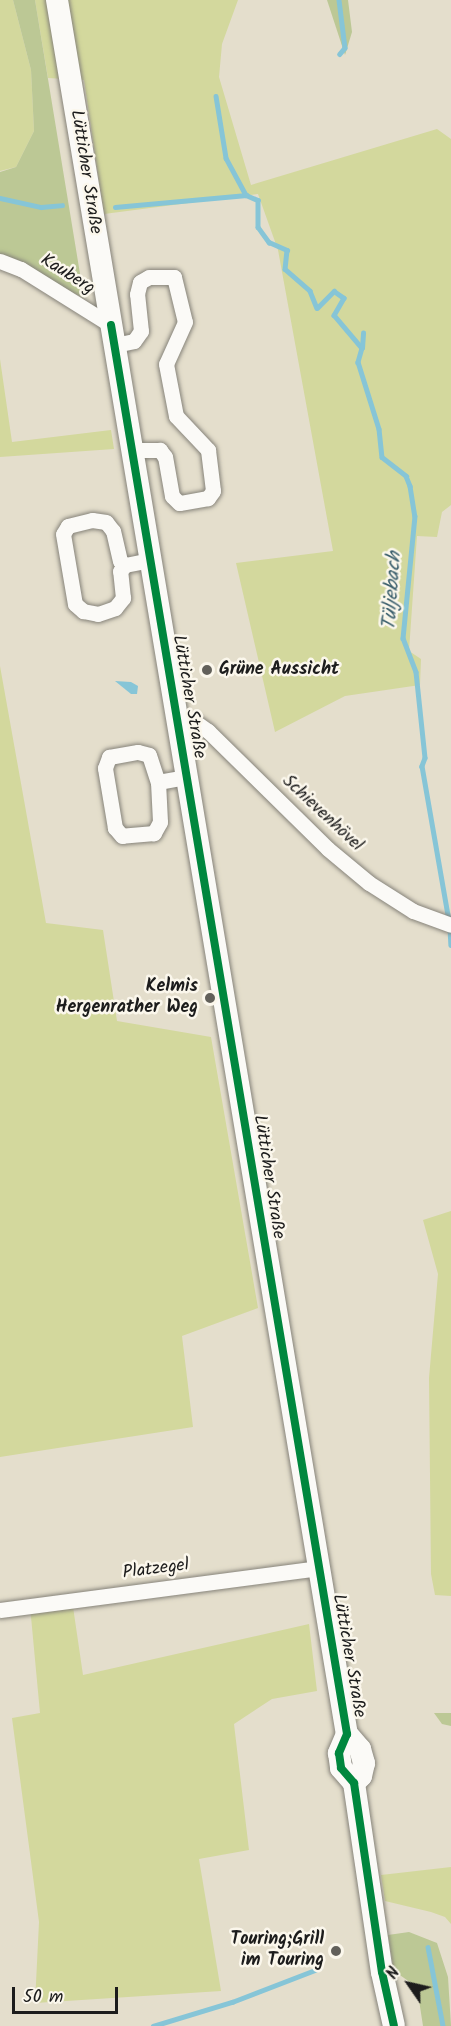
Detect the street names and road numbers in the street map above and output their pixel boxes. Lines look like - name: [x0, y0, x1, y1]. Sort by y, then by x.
- street label: Lütticher Straße: [65, 109, 105, 235]
- street label: Kauberg: [36, 250, 98, 300]
- street label: Lütticher Straße: [166, 633, 210, 761]
- street label: Schievenhövel: [277, 771, 367, 857]
- street label: Lütticher Straße: [248, 1114, 288, 1240]
- street label: Platzegel: [122, 1555, 190, 1585]
- street label: Lütticher Straße: [326, 1592, 370, 1720]

